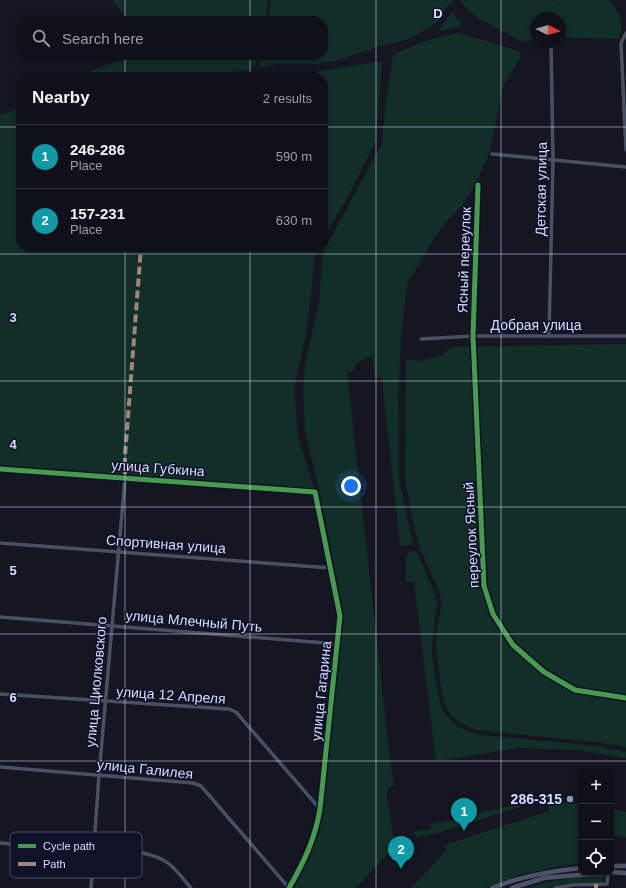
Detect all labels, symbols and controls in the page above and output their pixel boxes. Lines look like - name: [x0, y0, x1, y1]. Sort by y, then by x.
- text: D: [433, 6, 443, 21]
- north arrow: [530, 12, 566, 48]
- search box: [16, 16, 328, 60]
- icon: search: [30, 27, 52, 49]
- text: Search here: [62, 30, 144, 47]
- text: Nearby: [32, 88, 90, 107]
- text: 2 results: [263, 91, 312, 106]
- text: 246-286: [70, 141, 125, 158]
- street label: Детская улица: [532, 142, 550, 236]
- text: 1: [41, 149, 49, 164]
- text: 590 m: [276, 149, 312, 164]
- text: Place: [70, 158, 103, 173]
- text: 157-231: [70, 205, 125, 222]
- street label: Ясный переулок: [454, 206, 474, 313]
- text: 2: [41, 213, 49, 228]
- text: 630 m: [276, 213, 312, 228]
- text: Place: [70, 222, 103, 237]
- text: 3: [9, 310, 17, 325]
- street label: Добрая улица: [491, 317, 582, 333]
- text: 4: [9, 437, 17, 452]
- street label: улица Губкина: [111, 457, 205, 479]
- your location: [341, 476, 361, 496]
- street label: переулок Ясный: [460, 481, 482, 589]
- street label: Спортивная улица: [106, 532, 227, 556]
- text: 5: [9, 563, 17, 578]
- street label: улица Млечный Путь: [125, 607, 263, 635]
- street label: улица Циолковского: [82, 616, 110, 748]
- street label: улица Гагарина: [308, 640, 334, 742]
- street label: улица 12 Апреля: [116, 683, 226, 707]
- text: 6: [9, 690, 17, 705]
- street label: улица Галилея: [96, 756, 194, 782]
- map controls: [578, 768, 614, 876]
- button: +: [578, 768, 614, 804]
- place label: 286-315: [511, 791, 562, 807]
- marker: 286-315: [565, 794, 575, 804]
- pin: 1: [451, 798, 477, 831]
- button: −: [578, 804, 614, 840]
- legend: [10, 832, 142, 878]
- pin: 2: [388, 836, 414, 869]
- text: Cycle path: [43, 840, 95, 852]
- button: locate: [578, 840, 614, 876]
- text: Path: [43, 858, 66, 870]

